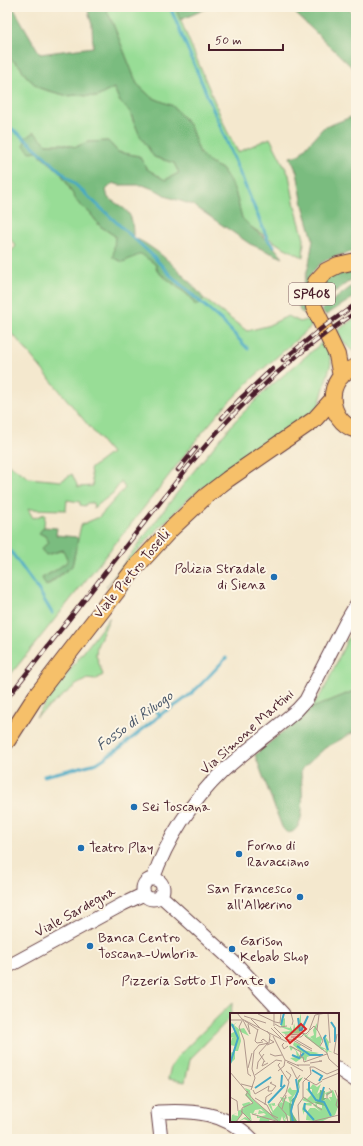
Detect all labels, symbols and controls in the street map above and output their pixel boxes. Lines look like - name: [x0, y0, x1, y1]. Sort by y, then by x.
- scale bar: [209, 26, 283, 52]
- text: 50 m: [215, 33, 242, 49]
- road number: SP408: [289, 283, 335, 305]
- street label: Viale Pietro Toselli: [89, 526, 175, 622]
- place label: Polizia Stradale di Siena: [174, 560, 266, 594]
- marker: Polizia Stradale di Siena: [269, 572, 279, 582]
- street label: Via Simone Martini: [196, 685, 298, 779]
- water label: Fosso di Riluogo: [93, 686, 178, 756]
- place label: Sei Toscana: [142, 798, 210, 816]
- marker: Sei Toscana: [129, 802, 139, 812]
- place label: Forno di Ravacciano: [247, 837, 309, 871]
- place label: Teatro Play: [89, 839, 153, 857]
- marker: Teatro Play: [76, 843, 86, 853]
- marker: Forno di Ravacciano: [234, 849, 244, 859]
- place label: San Francesco all'Alberino: [207, 880, 292, 914]
- street label: Viale Sardegna: [31, 882, 120, 942]
- marker: San Francesco all'Alberino: [295, 892, 305, 902]
- place label: Banca Centro Toscana-Umbria: [98, 929, 198, 963]
- place label: Garison Kebab Shop: [240, 932, 309, 966]
- marker: Banca Centro Toscana-Umbria: [85, 941, 95, 951]
- marker: Garison Kebab Shop: [227, 944, 237, 954]
- place label: Pizzeria Sotto Il Ponte: [122, 972, 264, 990]
- marker: Pizzeria Sotto Il Ponte: [267, 976, 277, 986]
- inset map: [230, 1013, 339, 1122]

